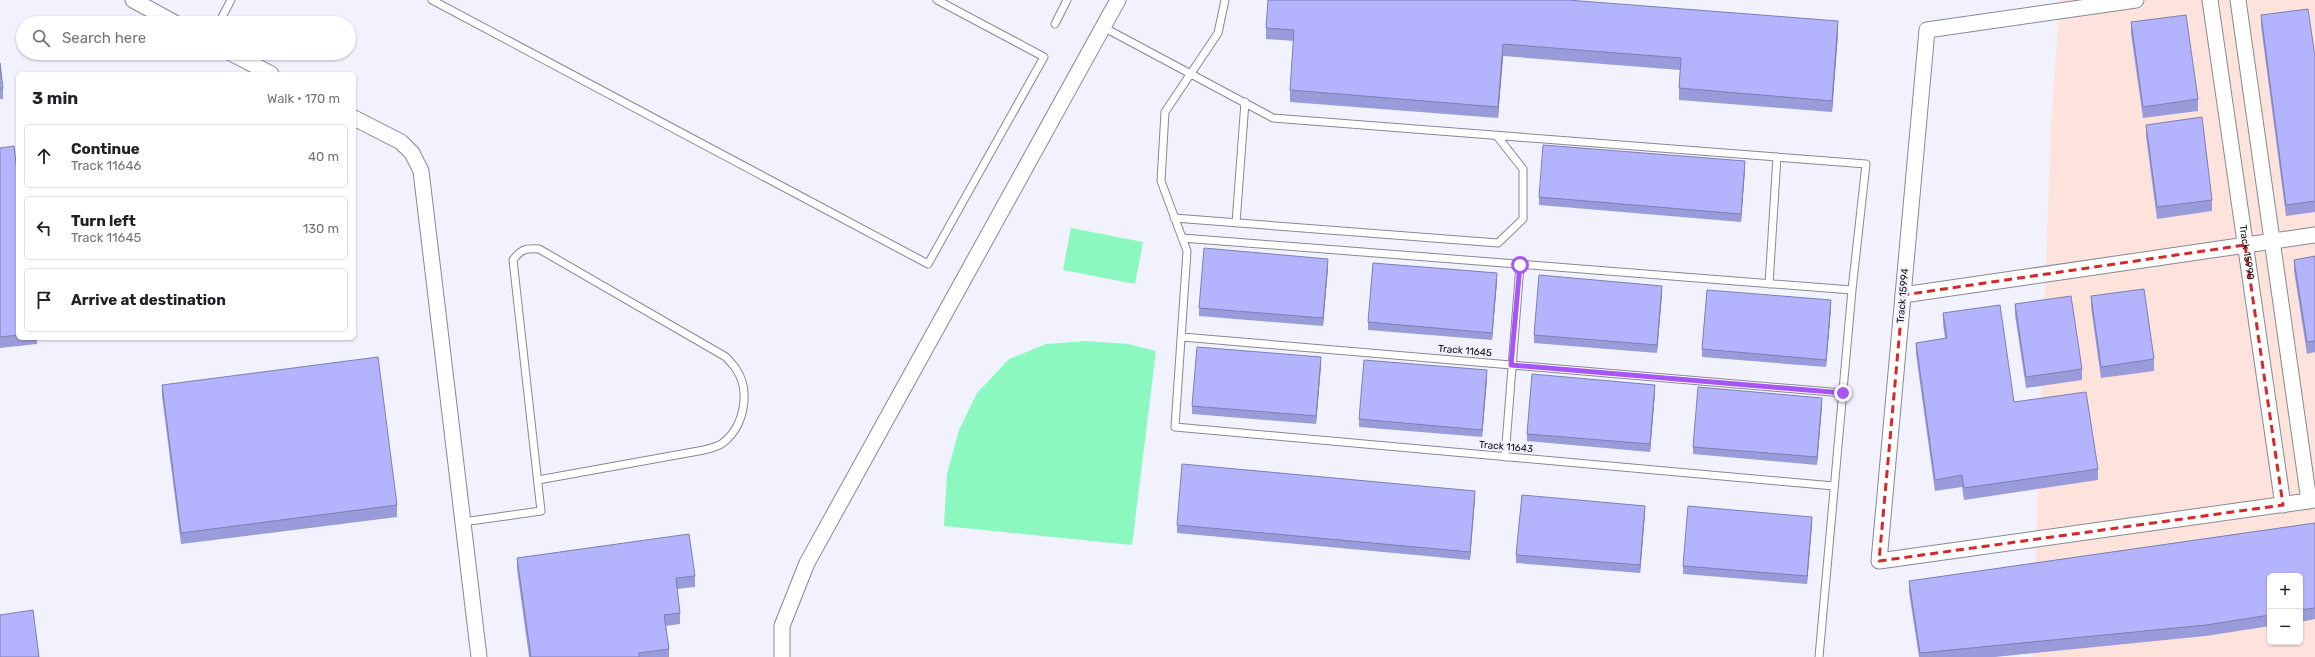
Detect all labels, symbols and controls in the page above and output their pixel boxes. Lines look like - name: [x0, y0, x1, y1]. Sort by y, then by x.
- search box: [16, 16, 356, 60]
- icon: search: [30, 27, 52, 49]
- text: Search here: [62, 29, 146, 47]
- text: 3 min: [32, 88, 78, 108]
- text: Walk · 170 m: [267, 91, 340, 106]
- text: Continue: [71, 140, 140, 158]
- icon: ahead: [33, 145, 55, 167]
- text: 40 m: [308, 149, 339, 164]
- text: Track 11646: [71, 158, 141, 173]
- text: Turn left: [71, 212, 136, 230]
- icon: left: [33, 217, 55, 239]
- text: 130 m: [303, 221, 339, 236]
- street label: Track 15990: [2237, 224, 2256, 281]
- text: Track 11645: [71, 230, 141, 245]
- route start: [1511, 256, 1529, 274]
- street label: Track 15994: [1895, 268, 1911, 324]
- icon: arrive: [33, 289, 55, 311]
- text: Arrive at destination: [71, 291, 226, 309]
- street label: Track 11645: [1438, 343, 1492, 359]
- route end: [1834, 384, 1852, 402]
- street label: Track 11643: [1479, 439, 1533, 455]
- map controls: [2267, 573, 2303, 645]
- button: +: [2267, 573, 2303, 609]
- button: −: [2267, 609, 2303, 645]

